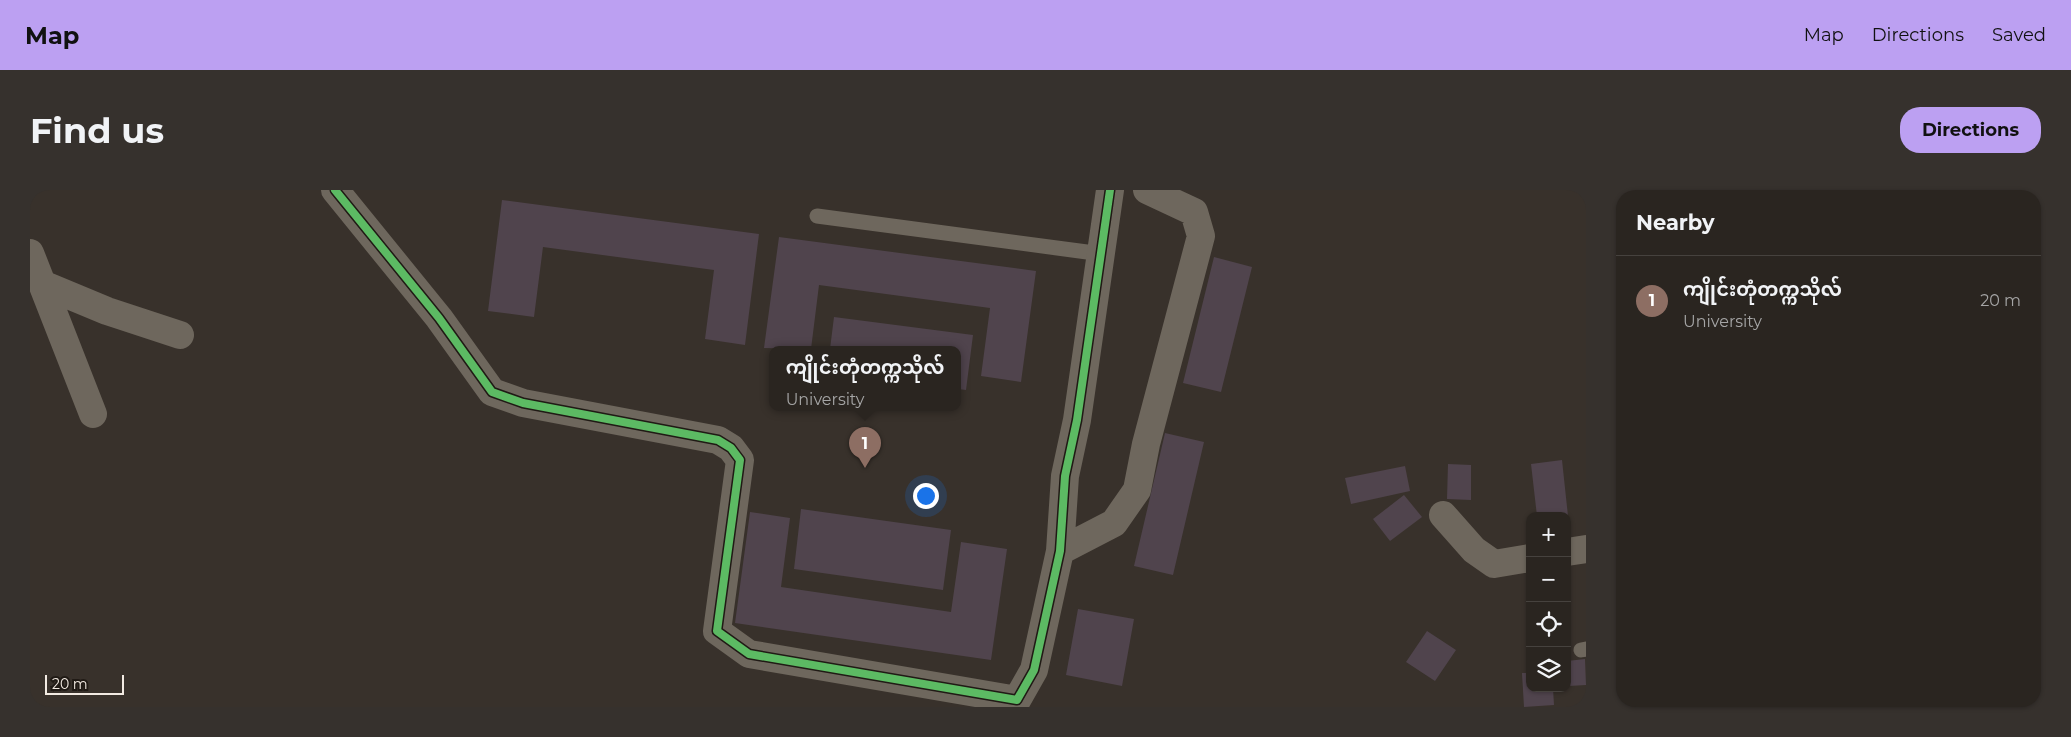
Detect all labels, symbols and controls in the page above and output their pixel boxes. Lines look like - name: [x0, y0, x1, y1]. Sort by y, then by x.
- text: Map: [25, 21, 79, 50]
- text: Map: [1804, 24, 1844, 46]
- text: Directions: [1872, 24, 1964, 46]
- text: Saved: [1992, 24, 2046, 46]
- button: Directions: [1900, 107, 2041, 153]
- text: Find us: [30, 109, 164, 152]
- text: Nearby: [1636, 210, 1715, 235]
- text: ကျိုင်းတုံတက္ကသိုလ်: [1683, 278, 1842, 301]
- text: 1: [1649, 291, 1655, 310]
- text: 20 m: [1980, 291, 2021, 310]
- text: University: [1683, 312, 1762, 331]
- popup: [769, 346, 961, 411]
- text: ကျိုင်းတုံတက္ကသိုလ်: [786, 356, 944, 379]
- text: University: [786, 390, 864, 409]
- pin: 1: [849, 427, 881, 468]
- your location: [913, 483, 939, 509]
- map controls: [1526, 512, 1571, 692]
- button: +: [1526, 512, 1571, 557]
- button: −: [1526, 557, 1571, 602]
- button: locate: [1526, 602, 1571, 647]
- button: layers: [1526, 647, 1571, 692]
- scale bar: [45, 672, 124, 695]
- text: 20 m: [52, 675, 88, 693]

